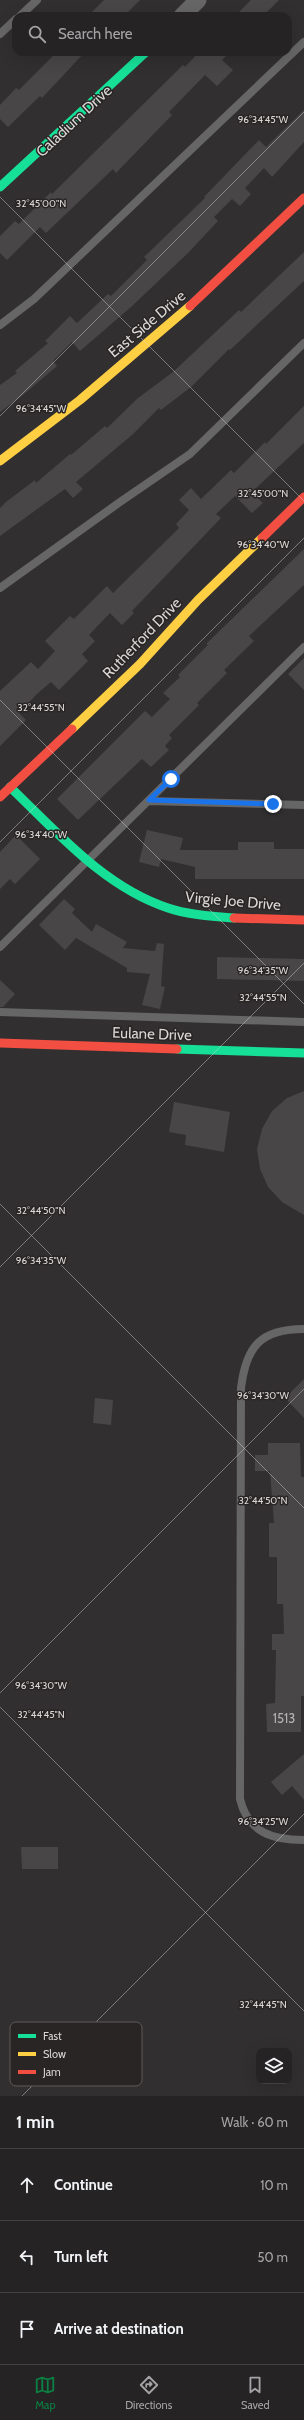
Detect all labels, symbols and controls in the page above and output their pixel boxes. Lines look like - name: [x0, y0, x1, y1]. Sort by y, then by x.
- search box: [12, 12, 292, 56]
- icon: search: [26, 23, 48, 45]
- text: Search here: [58, 25, 133, 43]
- street label: Caladium Drive: [32, 81, 116, 161]
- text: 96°34'45"W: [238, 113, 289, 126]
- text: 32°45'00"N: [16, 197, 66, 210]
- street label: East Side Drive: [105, 286, 189, 361]
- text: 96°34'45"W: [16, 402, 67, 415]
- text: 32°45'00"N: [238, 487, 288, 500]
- text: 96°34'40"W: [237, 538, 290, 551]
- street label: Rutherford Drive: [99, 594, 185, 682]
- text: 32°44'55"N: [17, 701, 65, 714]
- route start: [162, 770, 180, 788]
- route end: [264, 795, 282, 813]
- text: 96°34'40"W: [15, 828, 68, 841]
- street label: Virgie Joe Drive: [184, 888, 282, 914]
- text: 96°34'35"W: [238, 964, 289, 977]
- text: 32°44'55"N: [239, 991, 287, 1004]
- street label: Eulane Drive: [112, 1024, 192, 1044]
- text: 32°44'50"N: [16, 1204, 66, 1217]
- text: 96°34'35"W: [16, 1254, 67, 1267]
- text: 96°34'30"W: [237, 1389, 290, 1402]
- text: 32°44'50"N: [238, 1494, 288, 1507]
- text: 96°34'30"W: [15, 1679, 68, 1692]
- text: 32°44'45"N: [17, 1708, 65, 1721]
- house number: 1513: [273, 1710, 295, 1726]
- text: 96°34'25"W: [238, 1815, 289, 1828]
- text: 32°44'45"N: [239, 1998, 287, 2011]
- legend: [10, 2022, 142, 2086]
- text: Fast: [43, 2029, 62, 2043]
- text: Slow: [43, 2047, 66, 2061]
- map controls: [256, 2048, 292, 2084]
- button: layers: [256, 2048, 292, 2084]
- text: Jam: [42, 2065, 61, 2079]
- text: 1 min: [16, 2112, 54, 2132]
- text: Walk · 60 m: [221, 2114, 288, 2130]
- icon: ahead: [16, 2174, 38, 2196]
- text: Continue: [54, 2176, 113, 2194]
- text: 10 m: [260, 2177, 288, 2193]
- icon: left: [16, 2246, 38, 2268]
- text: Turn left: [54, 2248, 108, 2266]
- text: 50 m: [258, 2249, 288, 2265]
- icon: arrive: [16, 2318, 38, 2340]
- text: Arrive at destination: [54, 2320, 184, 2338]
- tab: Map: [34, 2374, 56, 2412]
- tab: Directions: [125, 2374, 172, 2412]
- tab: Saved: [241, 2374, 270, 2412]

